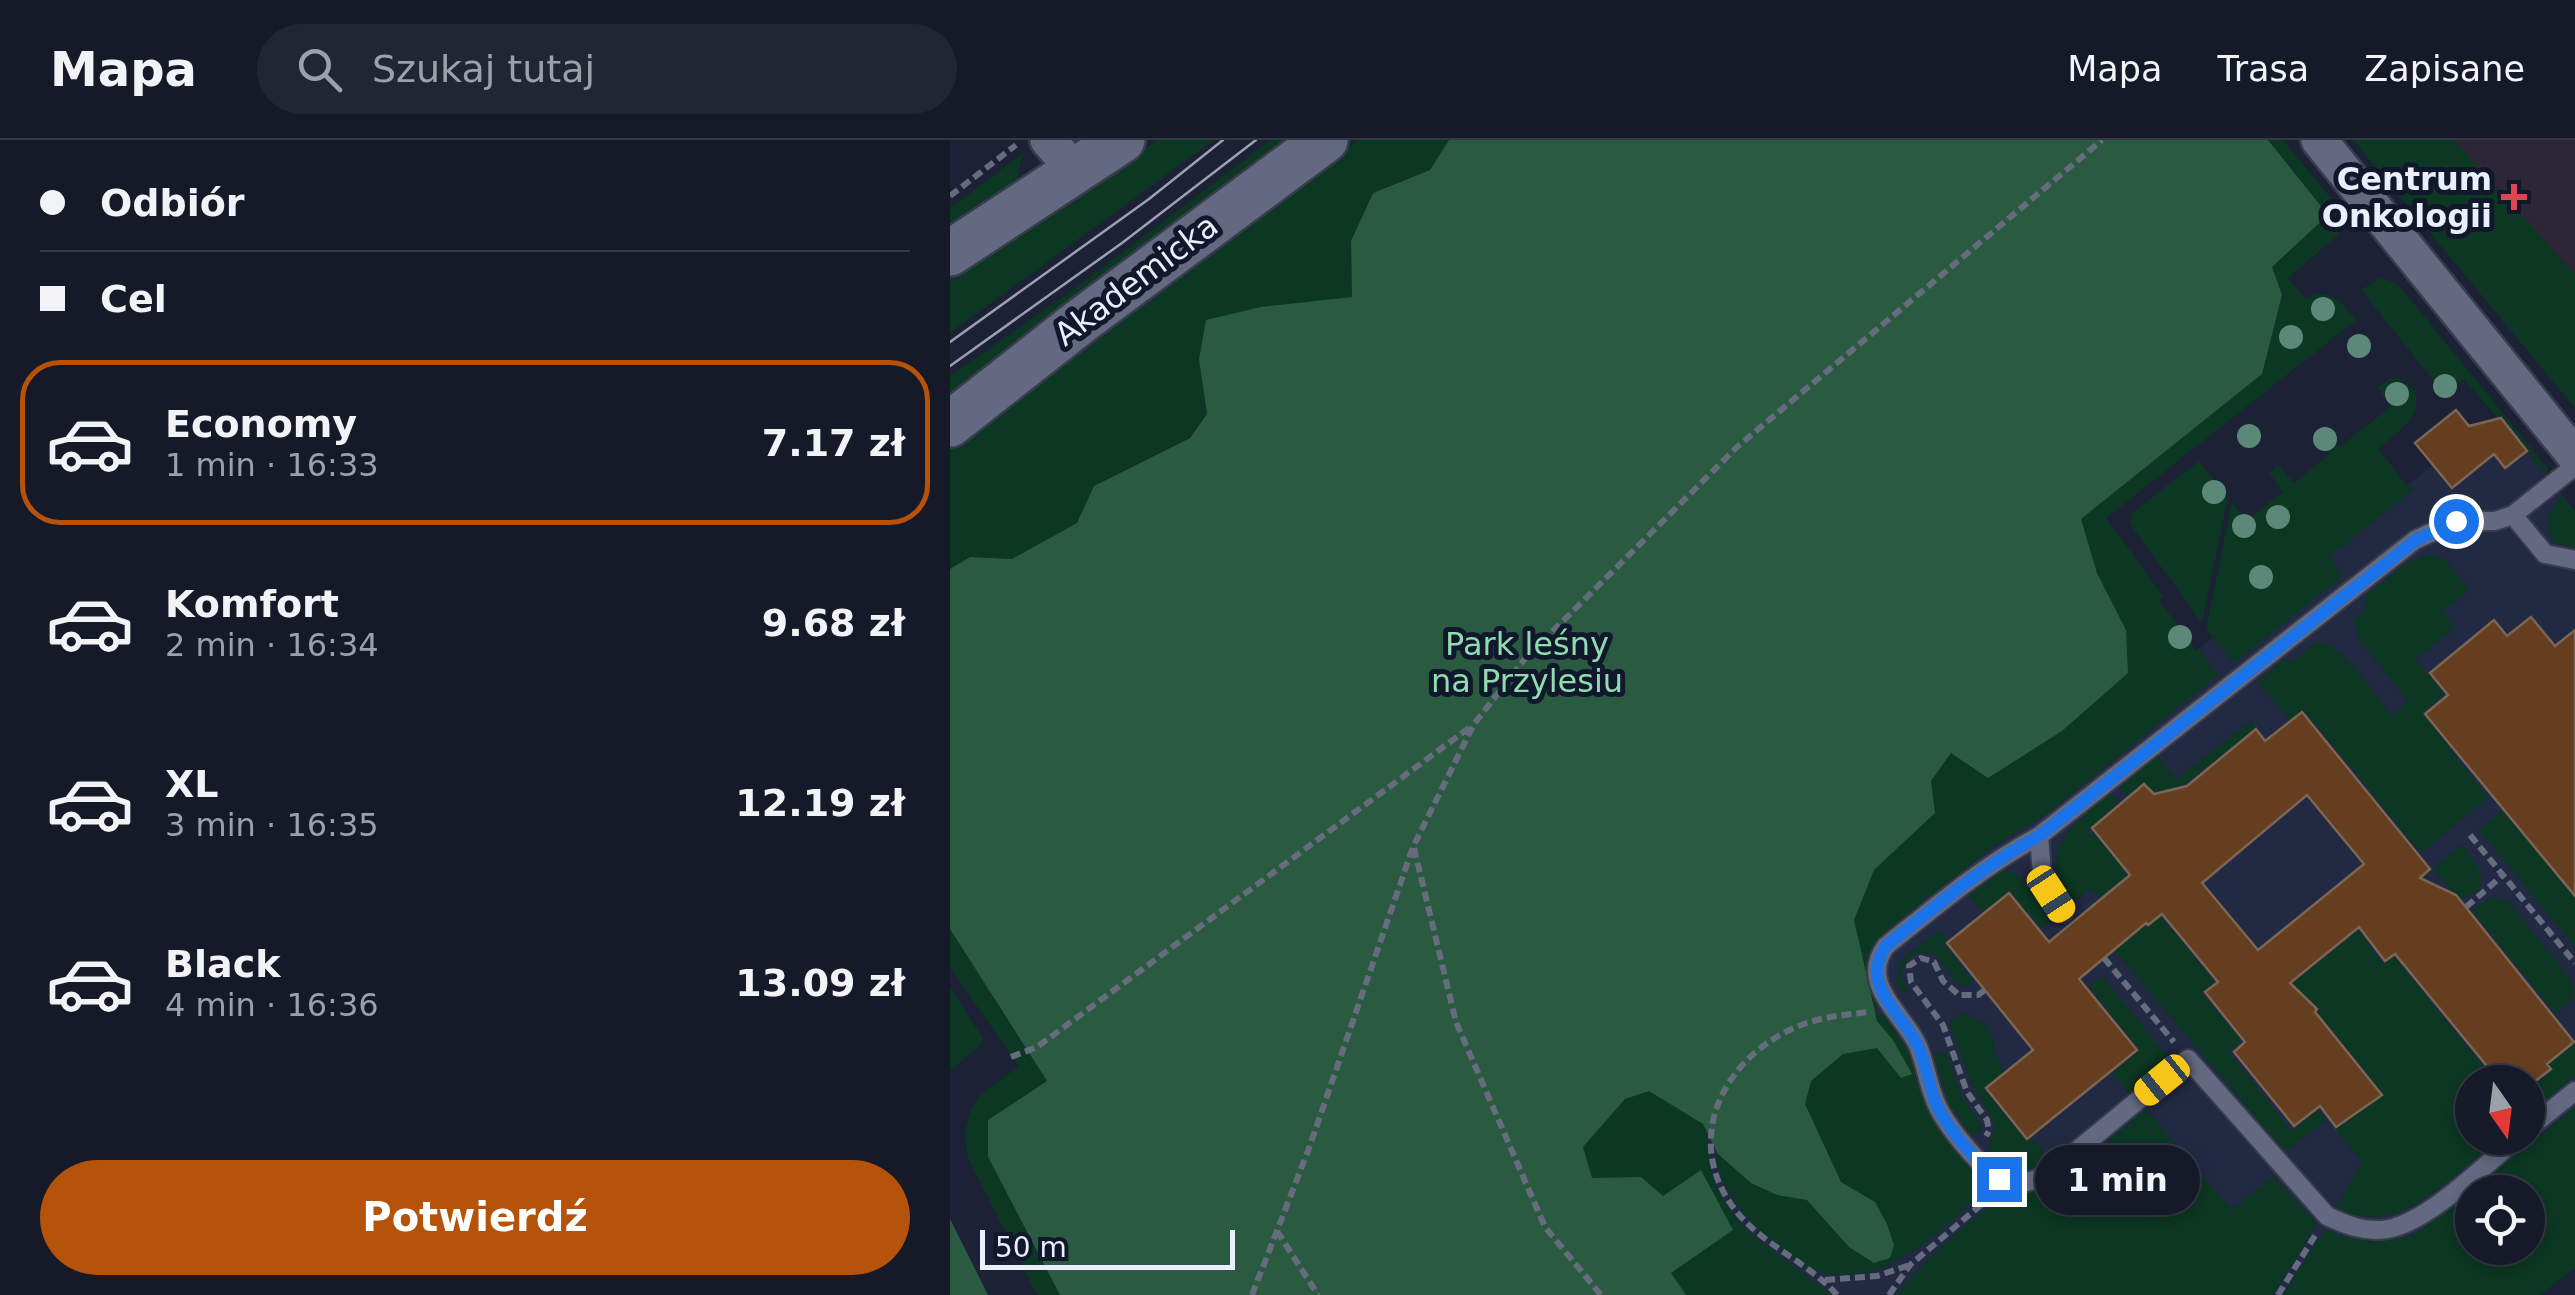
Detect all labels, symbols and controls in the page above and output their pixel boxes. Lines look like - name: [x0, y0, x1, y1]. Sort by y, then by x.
- search box: [257, 24, 957, 114]
- text: Mapa: [50, 41, 197, 97]
- icon: search: [292, 42, 347, 97]
- text: Szukaj tutaj: [372, 47, 595, 91]
- text: Mapa: [2067, 49, 2162, 89]
- text: Trasa: [2217, 49, 2309, 89]
- text: Zapisane: [2364, 49, 2525, 89]
- place label: Centrum Onkologii: [2322, 160, 2492, 235]
- text: Odbiór: [100, 181, 245, 225]
- marker: Centrum Onkologii: [2501, 184, 2527, 210]
- street label: Akademicka: [1047, 206, 1225, 354]
- text: Cel: [100, 277, 167, 321]
- icon: car: [45, 398, 135, 488]
- text: Economy: [165, 402, 357, 446]
- text: 7.17 zł: [762, 421, 905, 465]
- text: 1 min · 16:33: [165, 446, 379, 484]
- route start: [2434, 499, 2479, 544]
- icon: car: [45, 578, 135, 668]
- text: Komfort: [165, 582, 339, 626]
- text: 9.68 zł: [762, 601, 905, 645]
- park label: Park leśny na Przylesiu: [1431, 625, 1623, 700]
- text: 2 min · 16:34: [165, 626, 379, 664]
- icon: car: [45, 758, 135, 848]
- text: XL: [165, 762, 219, 806]
- text: 12.19 zł: [735, 781, 905, 825]
- text: 3 min · 16:35: [165, 806, 379, 844]
- car: [2022, 861, 2080, 927]
- icon: car: [45, 938, 135, 1028]
- text: Black: [165, 942, 280, 986]
- text: 13.09 zł: [735, 961, 905, 1005]
- text: 4 min · 16:36: [165, 986, 379, 1024]
- car: [2129, 1049, 2195, 1111]
- north arrow: [2455, 1065, 2545, 1155]
- map controls: [2455, 1065, 2545, 1265]
- callout: 1 min: [2034, 1144, 2199, 1214]
- route end: [1977, 1157, 2022, 1202]
- button: Potwierdź: [40, 1160, 910, 1275]
- text: 1 min: [2067, 1161, 2168, 1199]
- button: locate: [2455, 1175, 2545, 1265]
- scale bar: [980, 1225, 1235, 1270]
- text: 50 m: [995, 1231, 1067, 1264]

